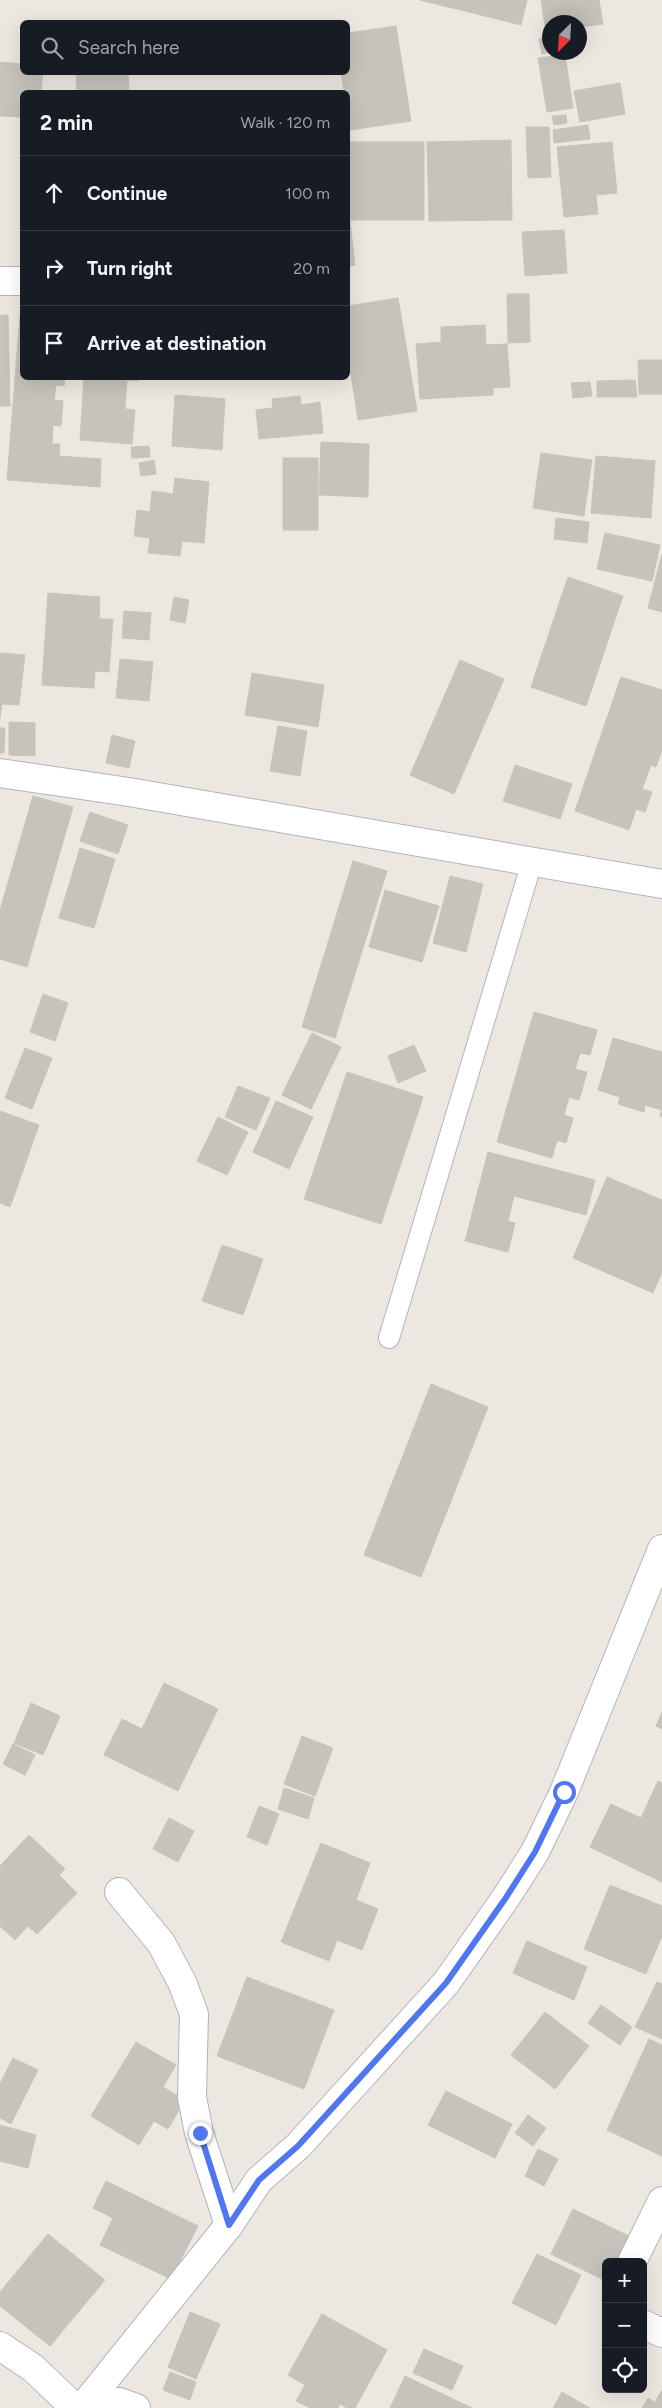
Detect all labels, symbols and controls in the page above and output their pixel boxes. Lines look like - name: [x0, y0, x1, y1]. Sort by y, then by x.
- north arrow: [542, 15, 587, 60]
- search box: [20, 20, 350, 75]
- icon: search: [38, 34, 66, 62]
- text: Search here: [78, 36, 180, 59]
- text: 2 min: [40, 110, 93, 135]
- text: Walk · 120 m: [241, 113, 330, 132]
- icon: ahead: [40, 179, 68, 207]
- text: Continue: [87, 182, 167, 205]
- text: 100 m: [285, 184, 330, 203]
- icon: right: [40, 254, 68, 282]
- text: Turn right: [87, 257, 173, 280]
- text: 20 m: [293, 259, 330, 278]
- icon: arrive: [40, 329, 68, 357]
- text: Arrive at destination: [87, 332, 266, 355]
- route start: [553, 1781, 576, 1804]
- route end: [189, 2122, 212, 2145]
- map controls: [602, 2258, 647, 2393]
- button: +: [602, 2258, 647, 2303]
- button: −: [602, 2303, 647, 2348]
- button: locate: [602, 2348, 647, 2393]

